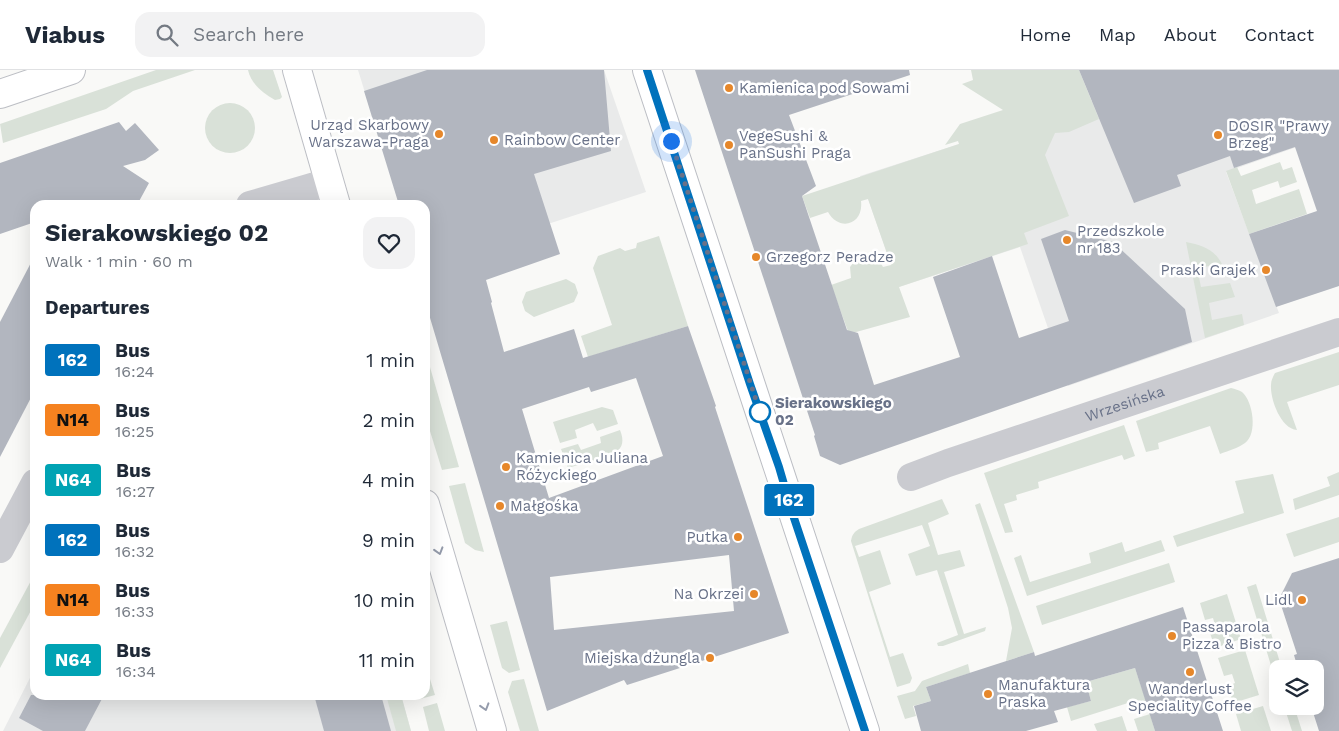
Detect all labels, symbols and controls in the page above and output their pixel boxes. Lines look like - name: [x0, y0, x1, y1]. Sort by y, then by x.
- search box: [135, 12, 485, 57]
- text: Viabus: [25, 21, 105, 49]
- icon: search: [153, 21, 181, 49]
- text: Search here: [193, 23, 304, 46]
- text: Home: [1020, 24, 1071, 45]
- text: Map: [1099, 24, 1136, 45]
- text: About: [1164, 24, 1216, 45]
- text: Contact: [1244, 24, 1314, 45]
- place label: Kamienica pod Sowami: [739, 79, 909, 97]
- marker: Kamienica pod Sowami: [723, 82, 735, 94]
- place label: Urząd Skarbowy Warszawa-Praga: [308, 116, 430, 151]
- place label: DOSIR "Prawy Brzeg": [1228, 117, 1329, 152]
- place label: VegeSushi & PanSushi Praga: [739, 127, 852, 162]
- marker: Urząd Skarbowy Warszawa-Praga: [433, 128, 445, 140]
- your location: [659, 129, 684, 154]
- marker: DOSIR "Prawy Brzeg": [1212, 129, 1224, 141]
- place label: Rainbow Center: [504, 131, 620, 149]
- marker: Rainbow Center: [488, 134, 500, 146]
- marker: VegeSushi & PanSushi Praga: [723, 139, 735, 151]
- button: heart: [363, 217, 415, 269]
- text: Sierakowskiego 02: [45, 219, 268, 247]
- place label: Przedszkole nr 183: [1077, 222, 1165, 257]
- marker: Przedszkole nr 183: [1061, 234, 1073, 246]
- place label: Grzegorz Peradze: [766, 248, 894, 266]
- marker: Grzegorz Peradze: [750, 251, 762, 263]
- text: Walk · 1 min · 60 m: [45, 252, 193, 271]
- place label: Praski Grajek: [1161, 261, 1256, 279]
- marker: Praski Grajek: [1260, 264, 1272, 276]
- text: Departures: [45, 296, 150, 319]
- text: Bus: [115, 339, 150, 362]
- text: 162: [58, 349, 87, 370]
- text: 1 min: [366, 349, 415, 372]
- text: 16:24: [115, 362, 154, 381]
- street label: Wrzesińska: [1083, 382, 1167, 425]
- place label: Sierakowskiego 02: [775, 394, 892, 429]
- text: Bus: [115, 399, 150, 422]
- marker: Sierakowskiego 02: [749, 401, 771, 423]
- text: N14: [56, 409, 89, 430]
- text: 2 min: [363, 409, 415, 432]
- text: 16:25: [115, 422, 154, 441]
- place label: Kamienica Juliana Różyckiego: [516, 449, 649, 484]
- text: Bus: [116, 459, 151, 482]
- marker: Kamienica Juliana Różyckiego: [500, 461, 512, 473]
- text: N64: [55, 469, 91, 490]
- text: 4 min: [362, 469, 415, 492]
- text: 16:27: [116, 482, 155, 501]
- line badge: 162: [760, 484, 818, 516]
- text: 162: [774, 489, 804, 510]
- place label: Małgośka: [510, 497, 579, 515]
- marker: Małgośka: [494, 500, 506, 512]
- text: Bus: [115, 519, 150, 542]
- place label: Putka: [686, 528, 728, 546]
- text: 162: [58, 529, 87, 550]
- text: 9 min: [362, 529, 415, 552]
- marker: Putka: [732, 531, 744, 543]
- text: 16:32: [115, 542, 154, 561]
- one-way arrow: [433, 546, 443, 555]
- text: Bus: [115, 579, 150, 602]
- place label: Na Okrzei: [674, 585, 744, 603]
- marker: Na Okrzei: [748, 588, 760, 600]
- text: N14: [56, 589, 89, 610]
- text: 10 min: [354, 589, 415, 612]
- place label: Lidl: [1265, 591, 1292, 609]
- marker: Lidl: [1296, 594, 1308, 606]
- text: 16:33: [115, 602, 154, 621]
- place label: Passaparola Pizza & Bistro: [1182, 618, 1282, 653]
- marker: Passaparola Pizza & Bistro: [1166, 630, 1178, 642]
- text: Bus: [116, 639, 151, 662]
- text: N64: [55, 649, 91, 670]
- text: 11 min: [359, 649, 415, 672]
- place label: Miejska dżungla: [584, 649, 701, 667]
- marker: Miejska dżungla: [704, 652, 716, 664]
- map controls: [1269, 660, 1324, 715]
- button: layers: [1269, 660, 1324, 715]
- text: 16:34: [116, 662, 156, 681]
- marker: Wanderlust Speciality Coffee: [1184, 666, 1196, 678]
- place label: Manufaktura Praska: [998, 676, 1091, 711]
- place label: Wanderlust Speciality Coffee: [1128, 680, 1252, 715]
- marker: Manufaktura Praska: [982, 688, 994, 700]
- one-way arrow: [480, 702, 490, 710]

